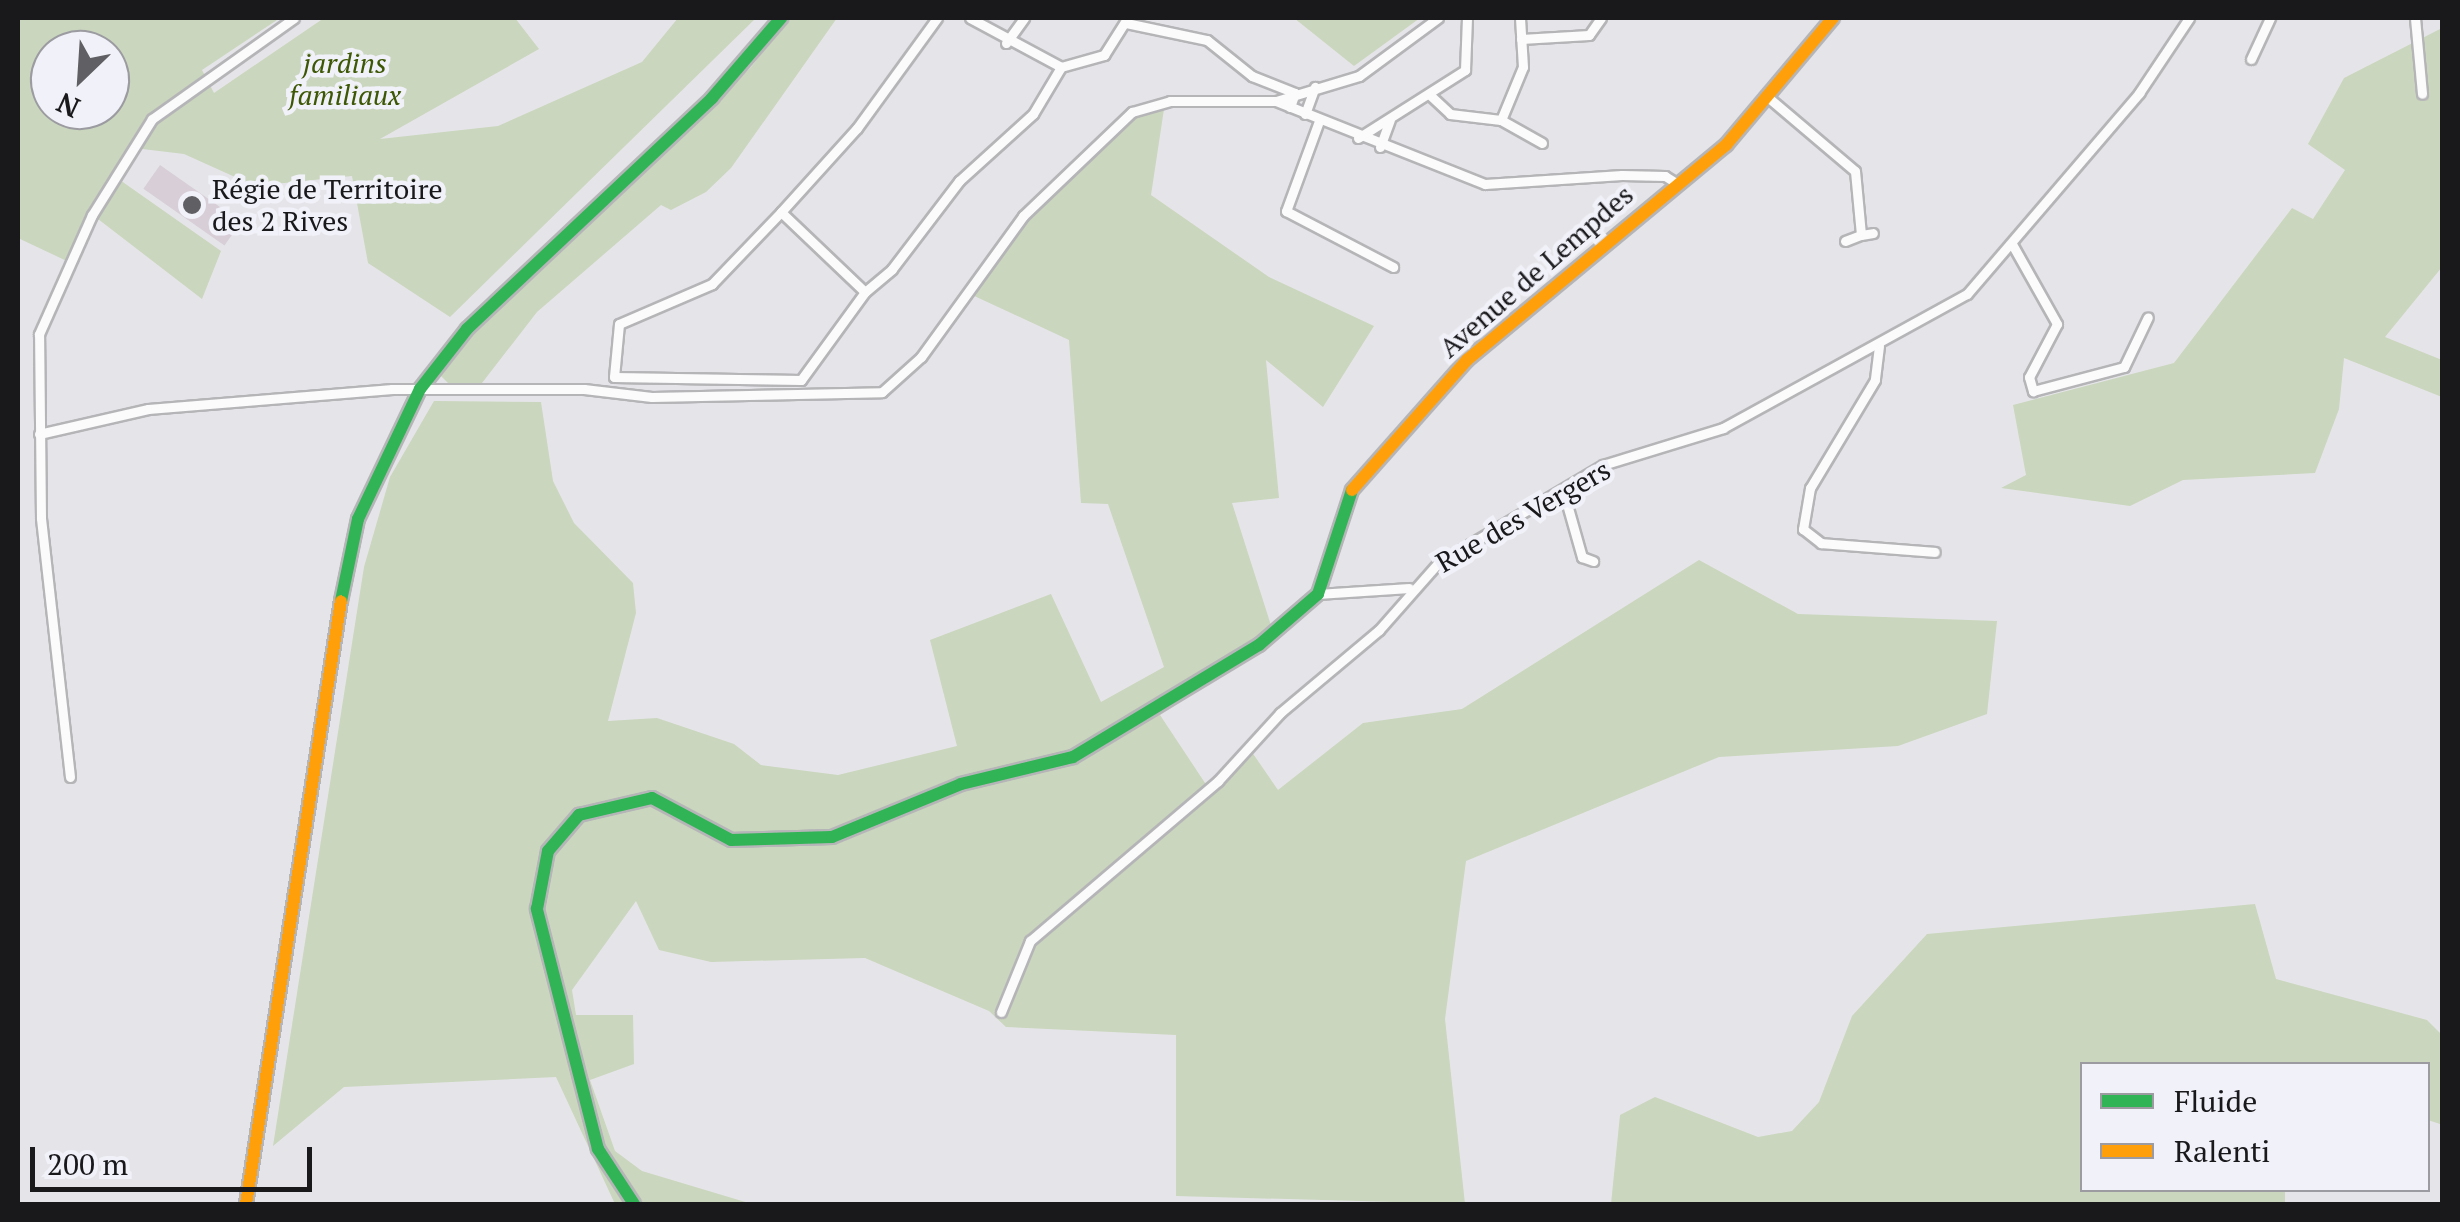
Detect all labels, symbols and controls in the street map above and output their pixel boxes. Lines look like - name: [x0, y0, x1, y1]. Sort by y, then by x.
- north arrow: [30, 30, 130, 130]
- park label: jardins familiaux: [289, 46, 401, 112]
- text: N: [51, 85, 85, 127]
- place label: Régie de Territoire des 2 Rives: [212, 172, 443, 238]
- street label: Avenue de Lempdes: [1432, 178, 1640, 364]
- marker: Régie de Territoire des 2 Rives: [181, 194, 203, 216]
- street label: Rue des Vergers: [1430, 452, 1616, 580]
- legend: [2080, 1062, 2430, 1192]
- text: Fluide: [2174, 1081, 2257, 1121]
- scale bar: [35, 1127, 318, 1189]
- text: Ralenti: [2174, 1131, 2270, 1171]
- text: 200 m: [47, 1144, 128, 1184]

